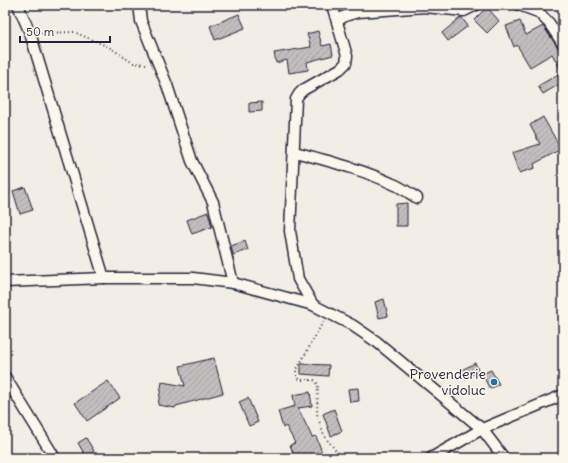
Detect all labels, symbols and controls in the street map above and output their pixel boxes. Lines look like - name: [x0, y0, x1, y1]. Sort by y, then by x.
- scale bar: [20, 18, 110, 44]
- text: 50 m: [26, 24, 55, 39]
- place label: Provenderie vidoluc: [410, 365, 486, 399]
- marker: Provenderie vidoluc: [489, 377, 499, 387]

